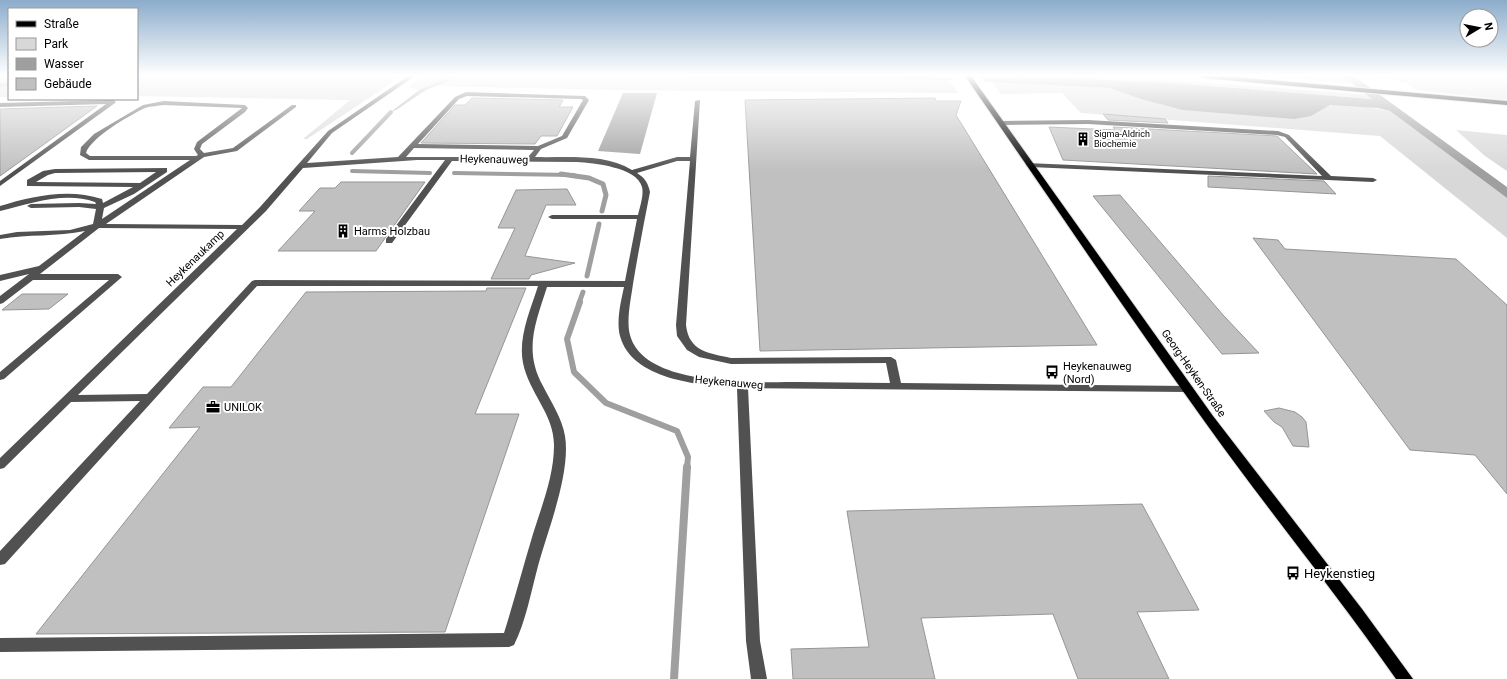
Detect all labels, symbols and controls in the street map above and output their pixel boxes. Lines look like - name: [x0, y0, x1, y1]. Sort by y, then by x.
- legend: [8, 8, 138, 100]
- north arrow: [1459, 8, 1499, 48]
- text: Straße: [44, 17, 79, 31]
- text: N: [1481, 21, 1495, 32]
- text: Park: [44, 37, 69, 51]
- text: Wasser: [44, 57, 84, 71]
- text: Gebäude: [44, 77, 92, 91]
- place label: Sigma-Aldrich Biochemie: [1094, 129, 1150, 149]
- building icon: Sigma-Aldrich Biochemie: [1075, 131, 1091, 147]
- street label: Heykenauweg: [460, 152, 528, 167]
- building icon: Harms Holzbau: [335, 223, 351, 239]
- place label: Harms Holzbau: [354, 225, 430, 238]
- street label: Heykenaukamp: [164, 227, 227, 289]
- street label: Georg-Heyken-Straße: [1159, 327, 1229, 420]
- place label: Heykenauweg (Nord): [1063, 360, 1132, 386]
- bus stop icon: Heykenauweg (Nord): [1044, 364, 1060, 380]
- street label: Heykenauweg: [694, 373, 764, 392]
- office icon: UNILOK: [205, 399, 221, 415]
- place label: UNILOK: [224, 401, 262, 414]
- bus stop icon: Heykenstieg: [1285, 565, 1301, 581]
- place label: Heykenstieg: [1304, 566, 1375, 581]

